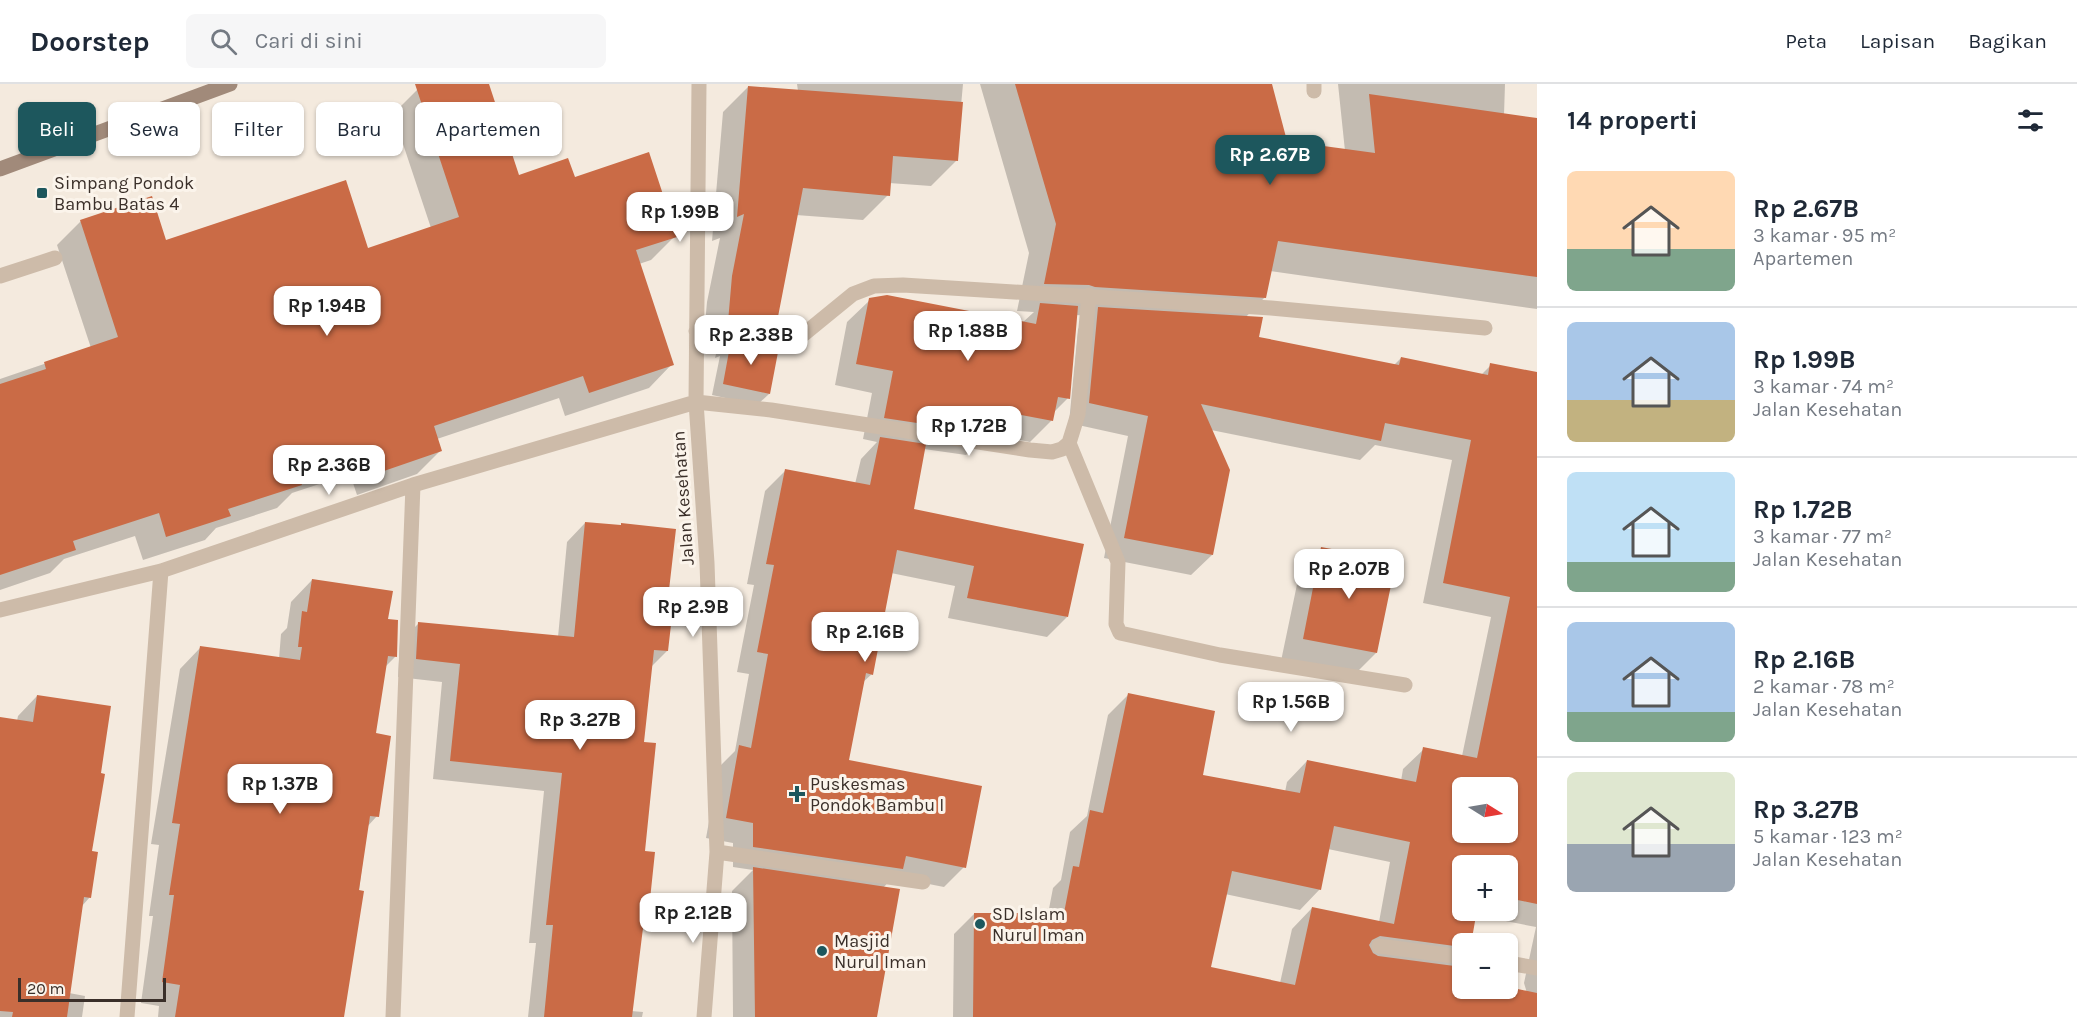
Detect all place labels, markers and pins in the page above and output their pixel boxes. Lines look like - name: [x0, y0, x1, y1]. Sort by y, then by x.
- pin: Rp 2.67B: [1208, 135, 1332, 186]
- place label: Simpang Pondok Bambu Batas 4: [54, 172, 194, 215]
- marker: Simpang Pondok Bambu Batas 4: [35, 186, 49, 200]
- pin: Rp 1.99B: [618, 192, 742, 243]
- pin: Rp 1.94B: [265, 286, 389, 337]
- pin: Rp 1.88B: [906, 311, 1030, 362]
- pin: Rp 2.38B: [689, 315, 813, 366]
- pin: Rp 1.72B: [907, 406, 1031, 457]
- pin: Rp 2.36B: [267, 445, 391, 496]
- pin: Rp 2.07B: [1287, 549, 1411, 600]
- pin: Rp 2.9B: [638, 587, 748, 638]
- pin: Rp 2.16B: [803, 612, 927, 663]
- pin: Rp 1.56B: [1229, 682, 1353, 733]
- pin: Rp 3.27B: [518, 700, 642, 751]
- pin: Rp 1.37B: [218, 764, 342, 815]
- place label: Puskesmas Pondok Bambu I: [810, 773, 944, 816]
- marker: Puskesmas Pondok Bambu I: [788, 785, 806, 803]
- pin: Rp 2.12B: [631, 893, 755, 944]
- place label: SD Islam Nurul Iman: [992, 903, 1085, 946]
- marker: SD Islam Nurul Iman: [973, 917, 987, 931]
- place label: Masjid Nurul Iman: [834, 930, 927, 973]
- marker: Masjid Nurul Iman: [815, 944, 829, 958]

